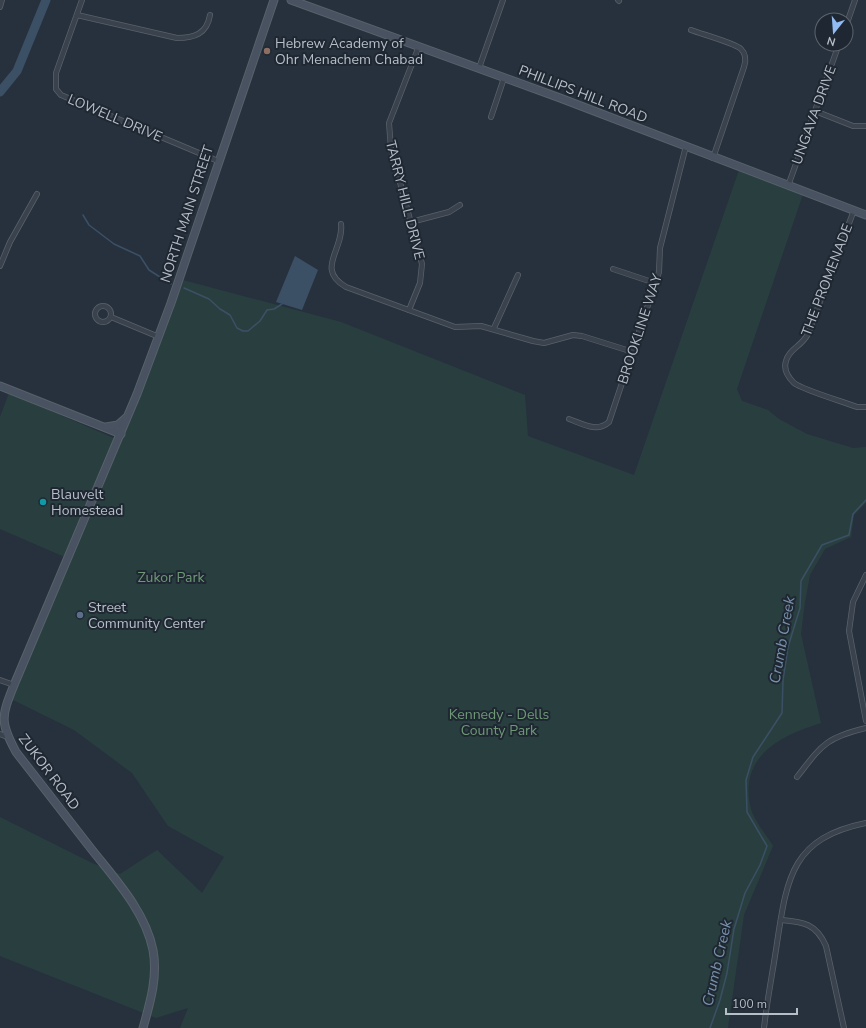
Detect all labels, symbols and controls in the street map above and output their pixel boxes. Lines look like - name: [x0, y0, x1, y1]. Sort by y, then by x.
- north arrow: [814, 12, 854, 52]
- text: N: [825, 33, 837, 49]
- place label: Hebrew Academy of Ohr Menachem Chabad: [275, 34, 423, 69]
- marker: Hebrew Academy of Ohr Menachem Chabad: [262, 46, 272, 56]
- street label: PHILLIPS HILL ROAD: [516, 61, 650, 127]
- street label: UNGAVA DRIVE: [787, 63, 841, 167]
- street label: LOWELL DRIVE: [65, 89, 165, 147]
- street label: TARRY HILL DRIVE: [381, 138, 429, 262]
- street label: NORTH MAIN STREET: [156, 142, 218, 285]
- street label: THE PROMENADE: [797, 221, 857, 339]
- street label: BROOKLINE WAY: [613, 271, 667, 386]
- place label: Blauvelt Homestead: [51, 485, 123, 520]
- marker: Blauvelt Homestead: [38, 497, 48, 507]
- park label: Zukor Park: [137, 568, 206, 587]
- water label: Crumb Creek: [764, 594, 800, 685]
- place label: Street Community Center: [88, 598, 205, 633]
- marker: Street Community Center: [75, 610, 85, 620]
- park label: Kennedy - Dells County Park: [449, 705, 550, 740]
- street label: ZUKOR ROAD: [14, 730, 84, 814]
- water label: Crumb Creek: [697, 917, 737, 1008]
- scale bar: [726, 990, 797, 1016]
- text: 100 m: [732, 996, 767, 1012]

